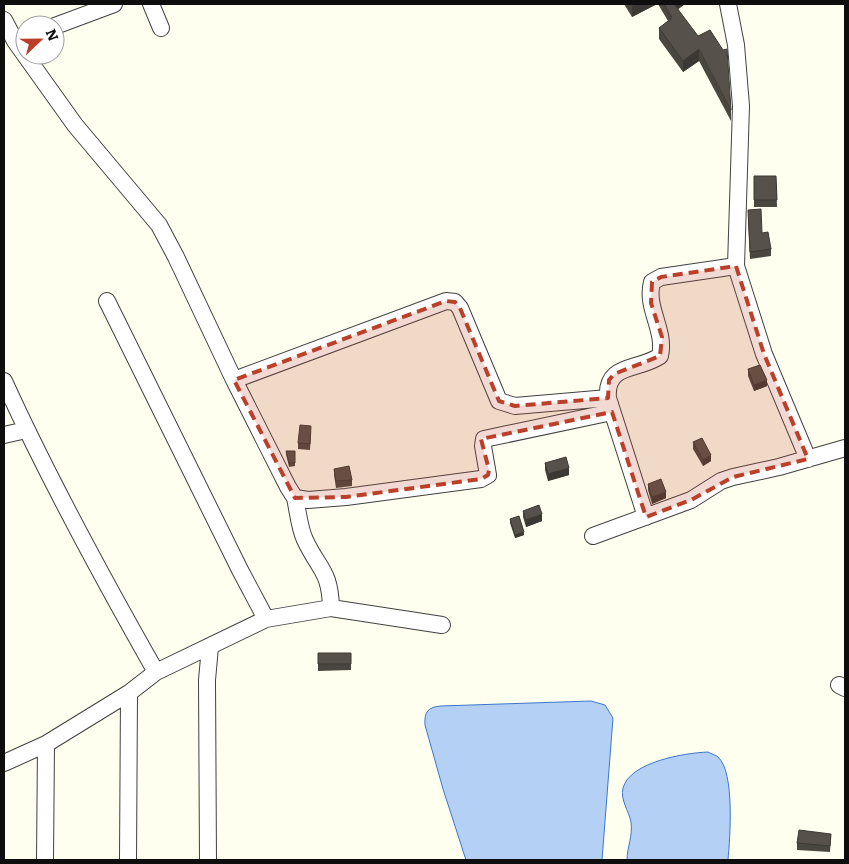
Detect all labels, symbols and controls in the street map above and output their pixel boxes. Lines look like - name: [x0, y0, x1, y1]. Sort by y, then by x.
- north arrow: [15, 15, 65, 65]
- text: N: [42, 26, 65, 44]

